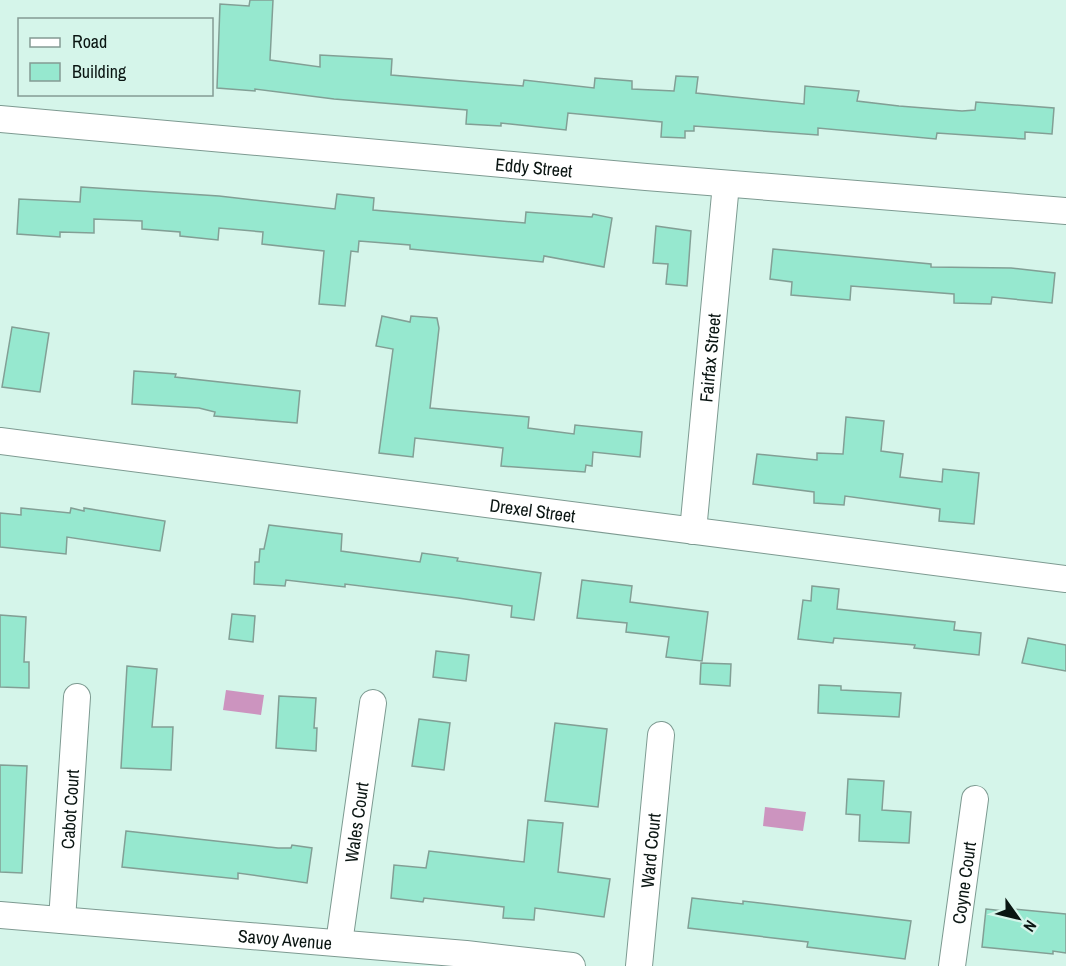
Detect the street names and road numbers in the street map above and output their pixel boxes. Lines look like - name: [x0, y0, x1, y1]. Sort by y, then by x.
- street label: Eddy Street: [494, 151, 573, 183]
- street label: Fairfax Street: [693, 312, 726, 403]
- street label: Drexel Street: [488, 492, 577, 528]
- street label: Cabot Court: [54, 769, 85, 850]
- street label: Wales Court: [338, 780, 374, 864]
- street label: Ward Court: [634, 812, 666, 889]
- street label: Coyne Court: [945, 840, 982, 926]
- street label: Savoy Avenue: [237, 922, 333, 955]

